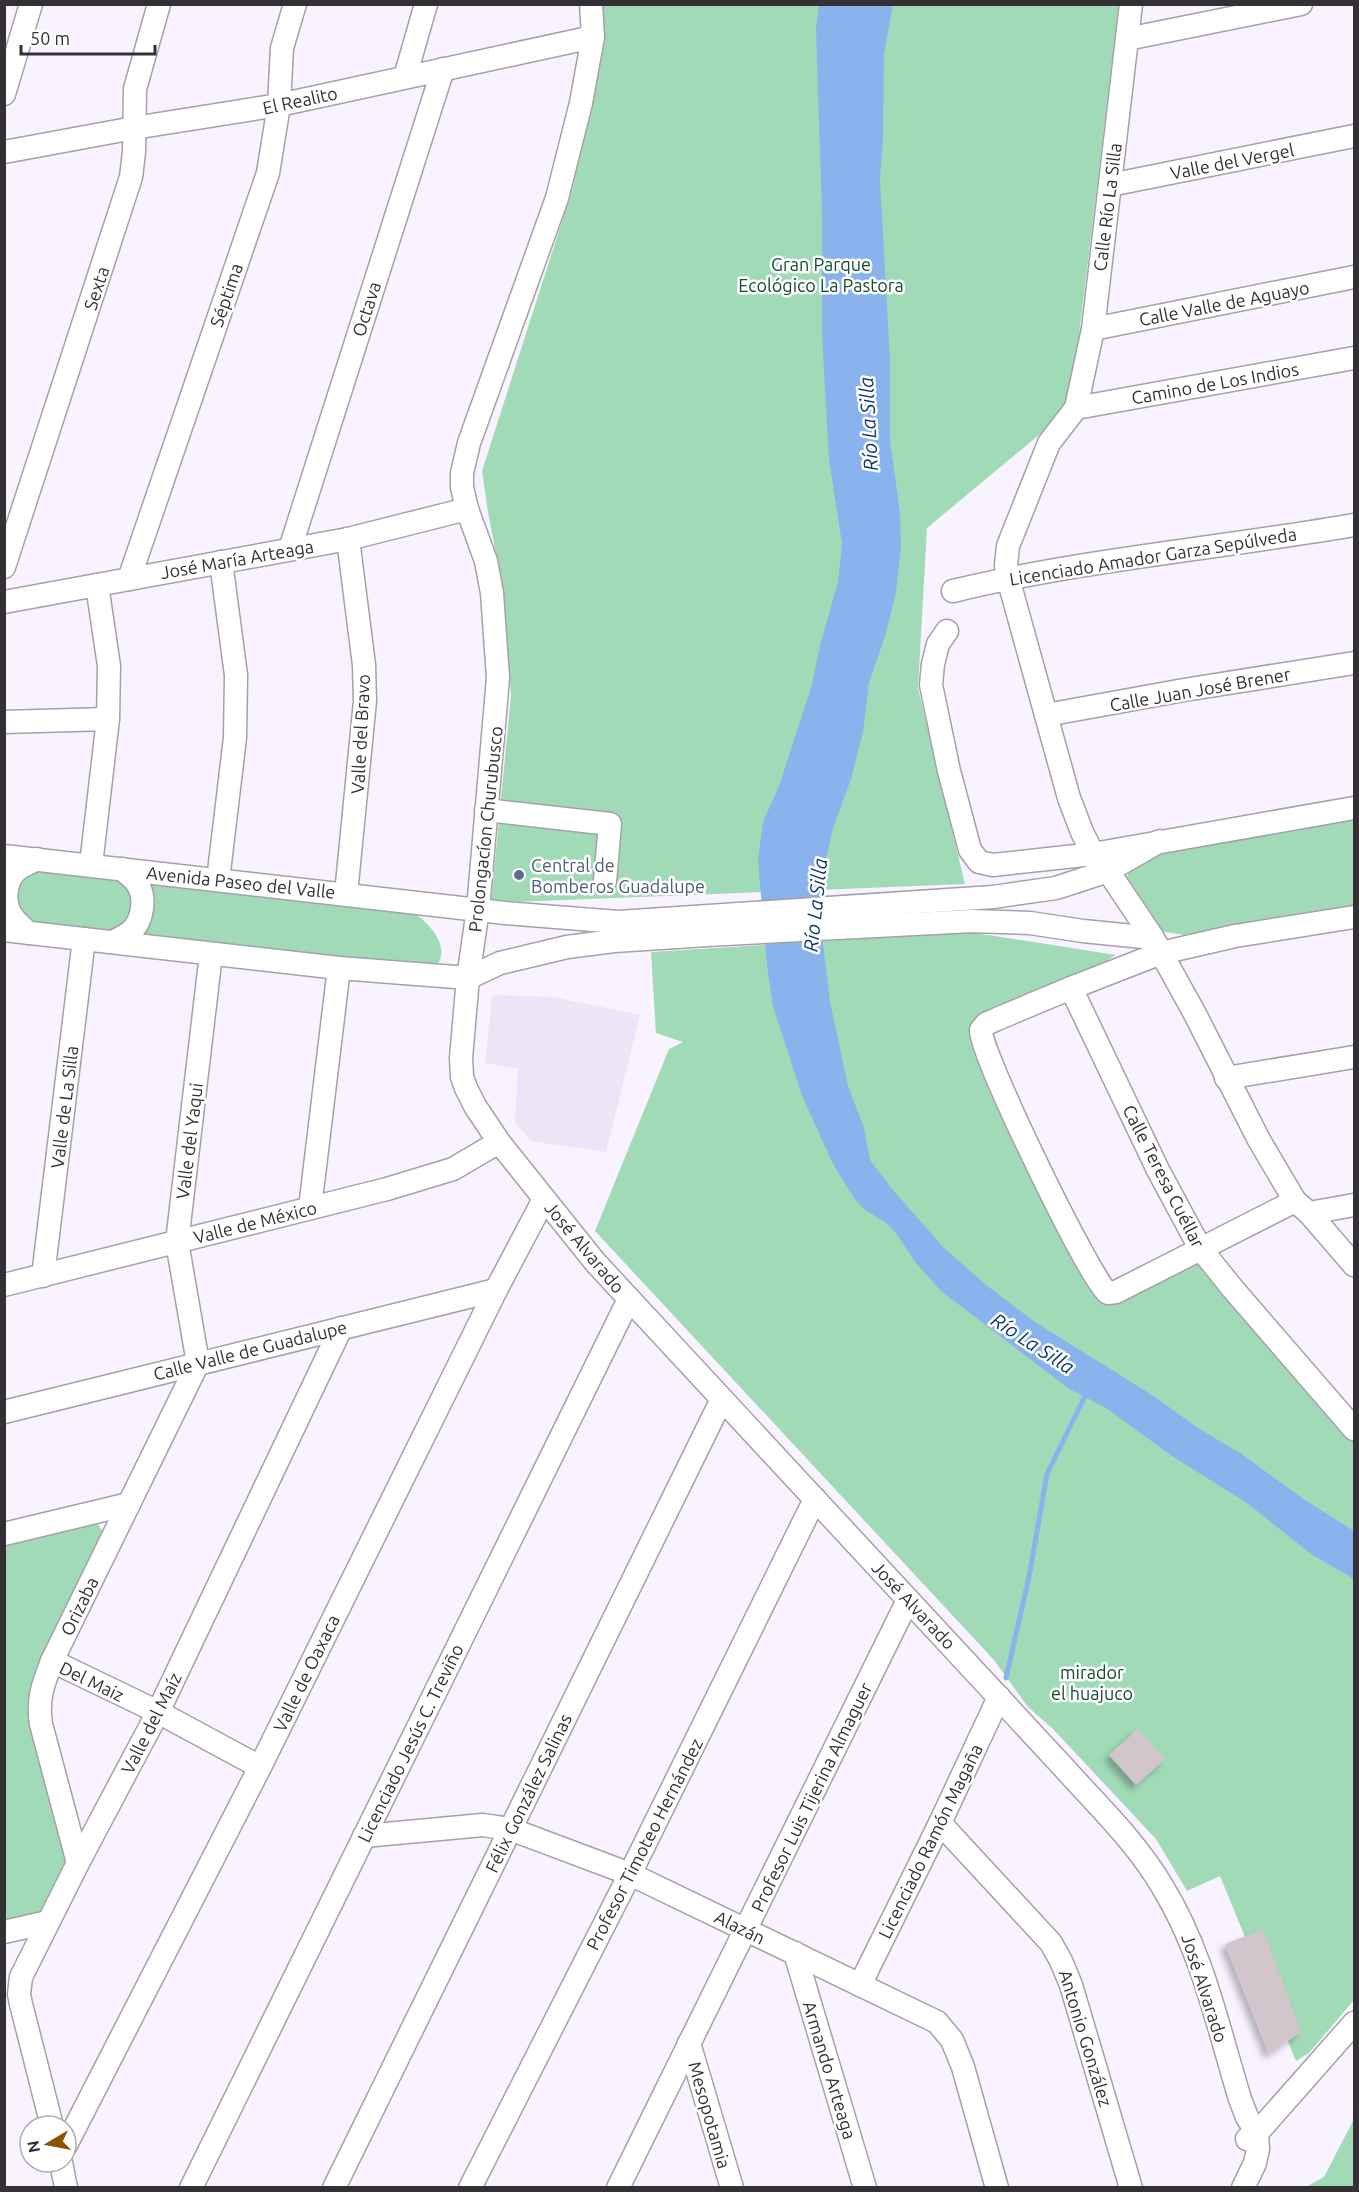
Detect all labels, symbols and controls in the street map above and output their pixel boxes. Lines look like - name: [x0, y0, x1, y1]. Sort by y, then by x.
- scale bar: [21, 18, 154, 56]
- text: 50 m: [30, 28, 70, 48]
- street label: El Realito: [261, 82, 339, 118]
- street label: Valle del Vergel: [1168, 139, 1296, 183]
- street label: Calle Río La Silla: [1089, 142, 1125, 272]
- park label: Gran Parque Ecológico La Pastora: [738, 254, 904, 295]
- street label: Séptima: [206, 260, 246, 330]
- street label: Sexta: [80, 264, 112, 312]
- street label: Calle Valle de Aguayo: [1137, 277, 1311, 329]
- street label: Octava: [348, 279, 384, 339]
- street label: Camino de Los Indios: [1130, 358, 1300, 408]
- water label: Río La Silla: [854, 376, 882, 472]
- street label: Licenciado Amador Garza Sepúlveda: [1008, 523, 1298, 589]
- street label: José María Arteaga: [159, 536, 315, 582]
- street label: Calle Juan José Brener: [1108, 663, 1292, 715]
- street label: Valle del Bravo: [347, 674, 373, 794]
- street label: Prolongacíon Churubusco: [464, 725, 506, 933]
- place label: Central de Bomberos Guadalupe: [531, 855, 705, 896]
- water label: Río La Silla: [799, 857, 831, 953]
- street label: Avenida Paseo del Valle: [145, 862, 337, 902]
- marker: Central de Bomberos Guadalupe: [512, 868, 526, 882]
- street label: Valle de La Silla: [47, 1044, 81, 1170]
- street label: Valle del Yaqui: [172, 1082, 206, 1200]
- street label: Calle Teresa Cuéllar: [1119, 1101, 1209, 1251]
- street label: Valle de México: [191, 1197, 319, 1247]
- street label: José Alvarado: [541, 1197, 629, 1297]
- water label: Río La Silla: [987, 1308, 1079, 1378]
- street label: Calle Valle de Guadalupe: [151, 1316, 349, 1384]
- street label: José Alvarado: [868, 1557, 960, 1653]
- street label: Orizaba: [56, 1574, 102, 1638]
- street label: Valle de Oaxaca: [269, 1611, 343, 1735]
- street label: Licenciado Jesús C. Treviño: [353, 1641, 467, 1845]
- street label: Del Maiz: [57, 1657, 127, 1705]
- park label: mirador el huajuco: [1051, 1662, 1133, 1703]
- street label: Valle del Maíz: [117, 1669, 185, 1777]
- street label: Profesor Luis Tijerina Almaguer: [747, 1679, 875, 1915]
- street label: Félix González Salinas: [481, 1710, 575, 1876]
- street label: Profesor Timoteo Hernández: [582, 1735, 706, 1953]
- street label: Licenciado Ramón Magaña: [874, 1740, 986, 1942]
- street label: Alazán: [712, 1906, 768, 1948]
- street label: José Alvarado: [1178, 1931, 1232, 2045]
- street label: Antonio González: [1056, 1967, 1116, 2109]
- street label: Armando Arteaga: [800, 1999, 860, 2141]
- street label: Mesopotamia: [685, 2059, 735, 2171]
- north arrow: [18, 2114, 78, 2174]
- text: N: [23, 2139, 43, 2154]

